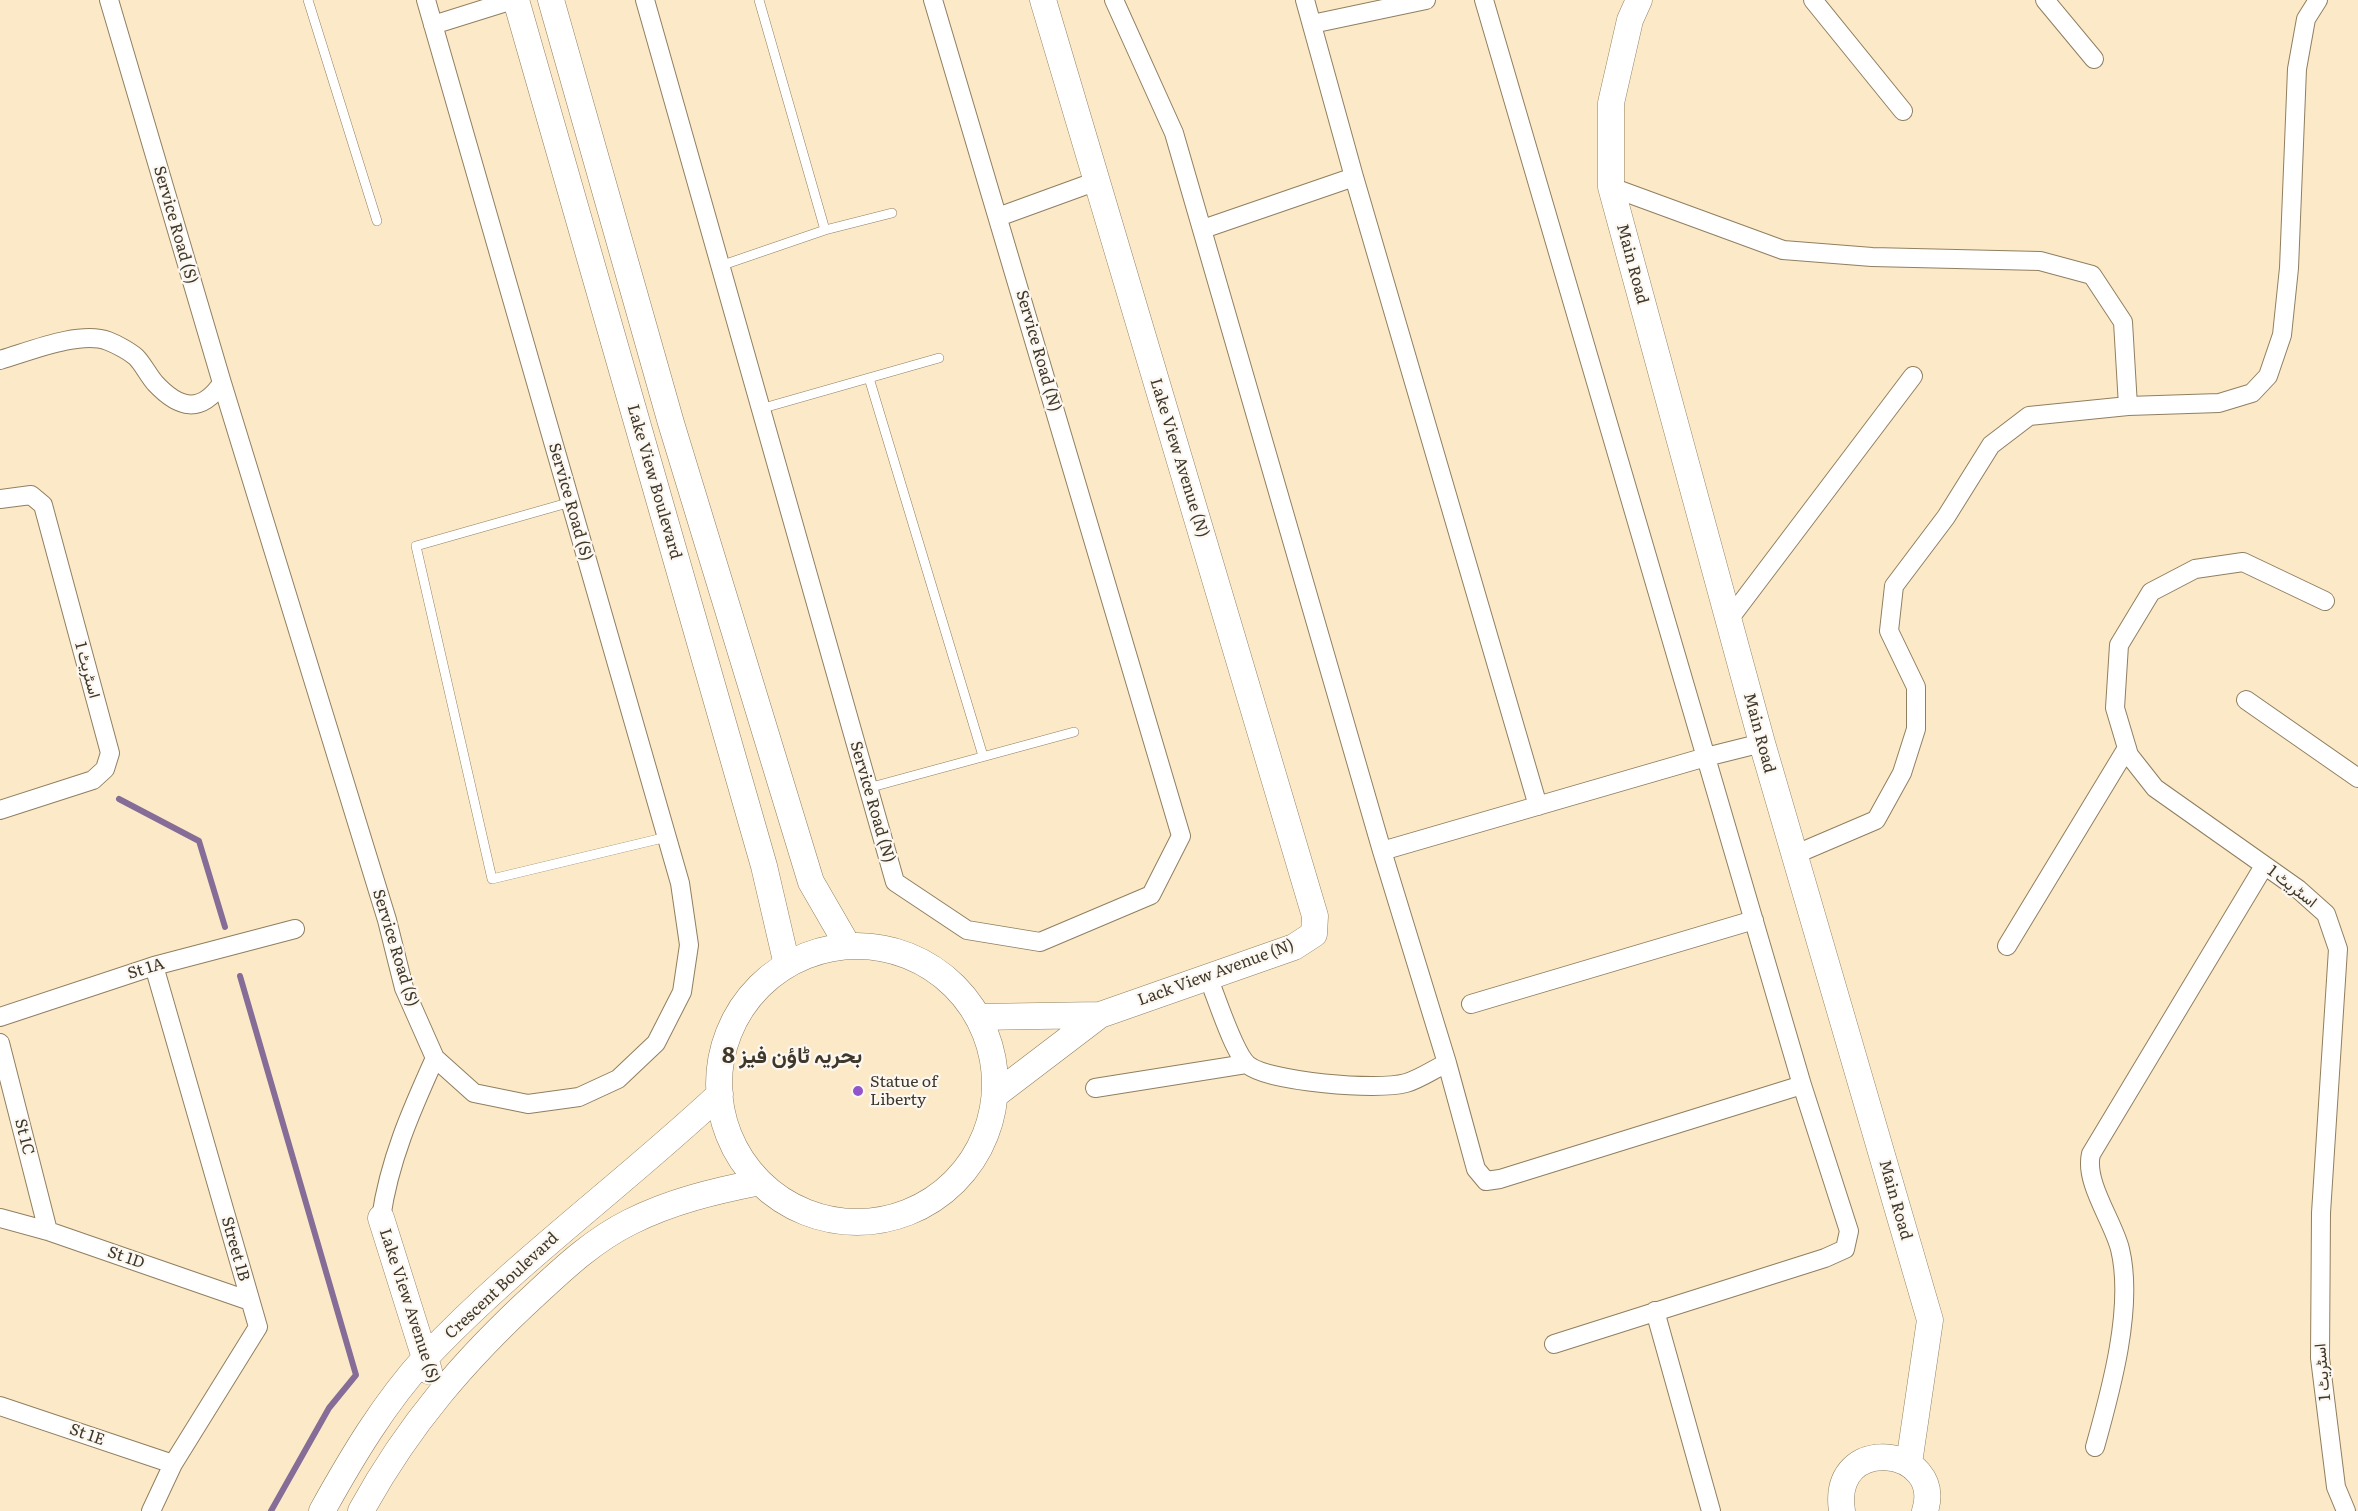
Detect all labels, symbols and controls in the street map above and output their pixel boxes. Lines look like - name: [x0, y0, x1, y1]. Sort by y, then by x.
- street label: Service Road (S): [149, 164, 201, 286]
- street label: Main Road: [1612, 222, 1652, 306]
- street label: Service Road (N): [1011, 288, 1065, 414]
- street label: Lake View Avenue (N): [1146, 376, 1212, 540]
- street label: Lake View Boulevard: [623, 402, 685, 562]
- street label: Service Road (S): [544, 441, 596, 563]
- street label: اسٹریٹ 1: [70, 640, 104, 700]
- street label: Main Road: [1739, 691, 1779, 775]
- street label: Service Road (N): [845, 739, 899, 865]
- street label: اسٹریٹ 1: [2263, 862, 2321, 912]
- street label: Service Road (S): [368, 887, 422, 1009]
- street label: Lack View Avenue (N): [1135, 936, 1297, 1010]
- street label: St 1A: [125, 954, 167, 984]
- district label: بحریہ ٹاؤن فیز 8: [722, 1044, 862, 1070]
- place label: Statue of Liberty: [870, 1072, 937, 1110]
- marker: Statue of Liberty: [851, 1084, 865, 1098]
- street label: St 1C: [10, 1117, 38, 1157]
- street label: Main Road: [1874, 1158, 1916, 1242]
- street label: Street 1B: [217, 1215, 253, 1283]
- street label: Lake View Avenue (S): [375, 1226, 443, 1386]
- street label: Crescent Boulevard: [441, 1229, 563, 1343]
- street label: St 1D: [105, 1243, 147, 1273]
- street label: اسٹریٹ 1: [2311, 1343, 2335, 1401]
- street label: St 1E: [67, 1420, 107, 1450]

